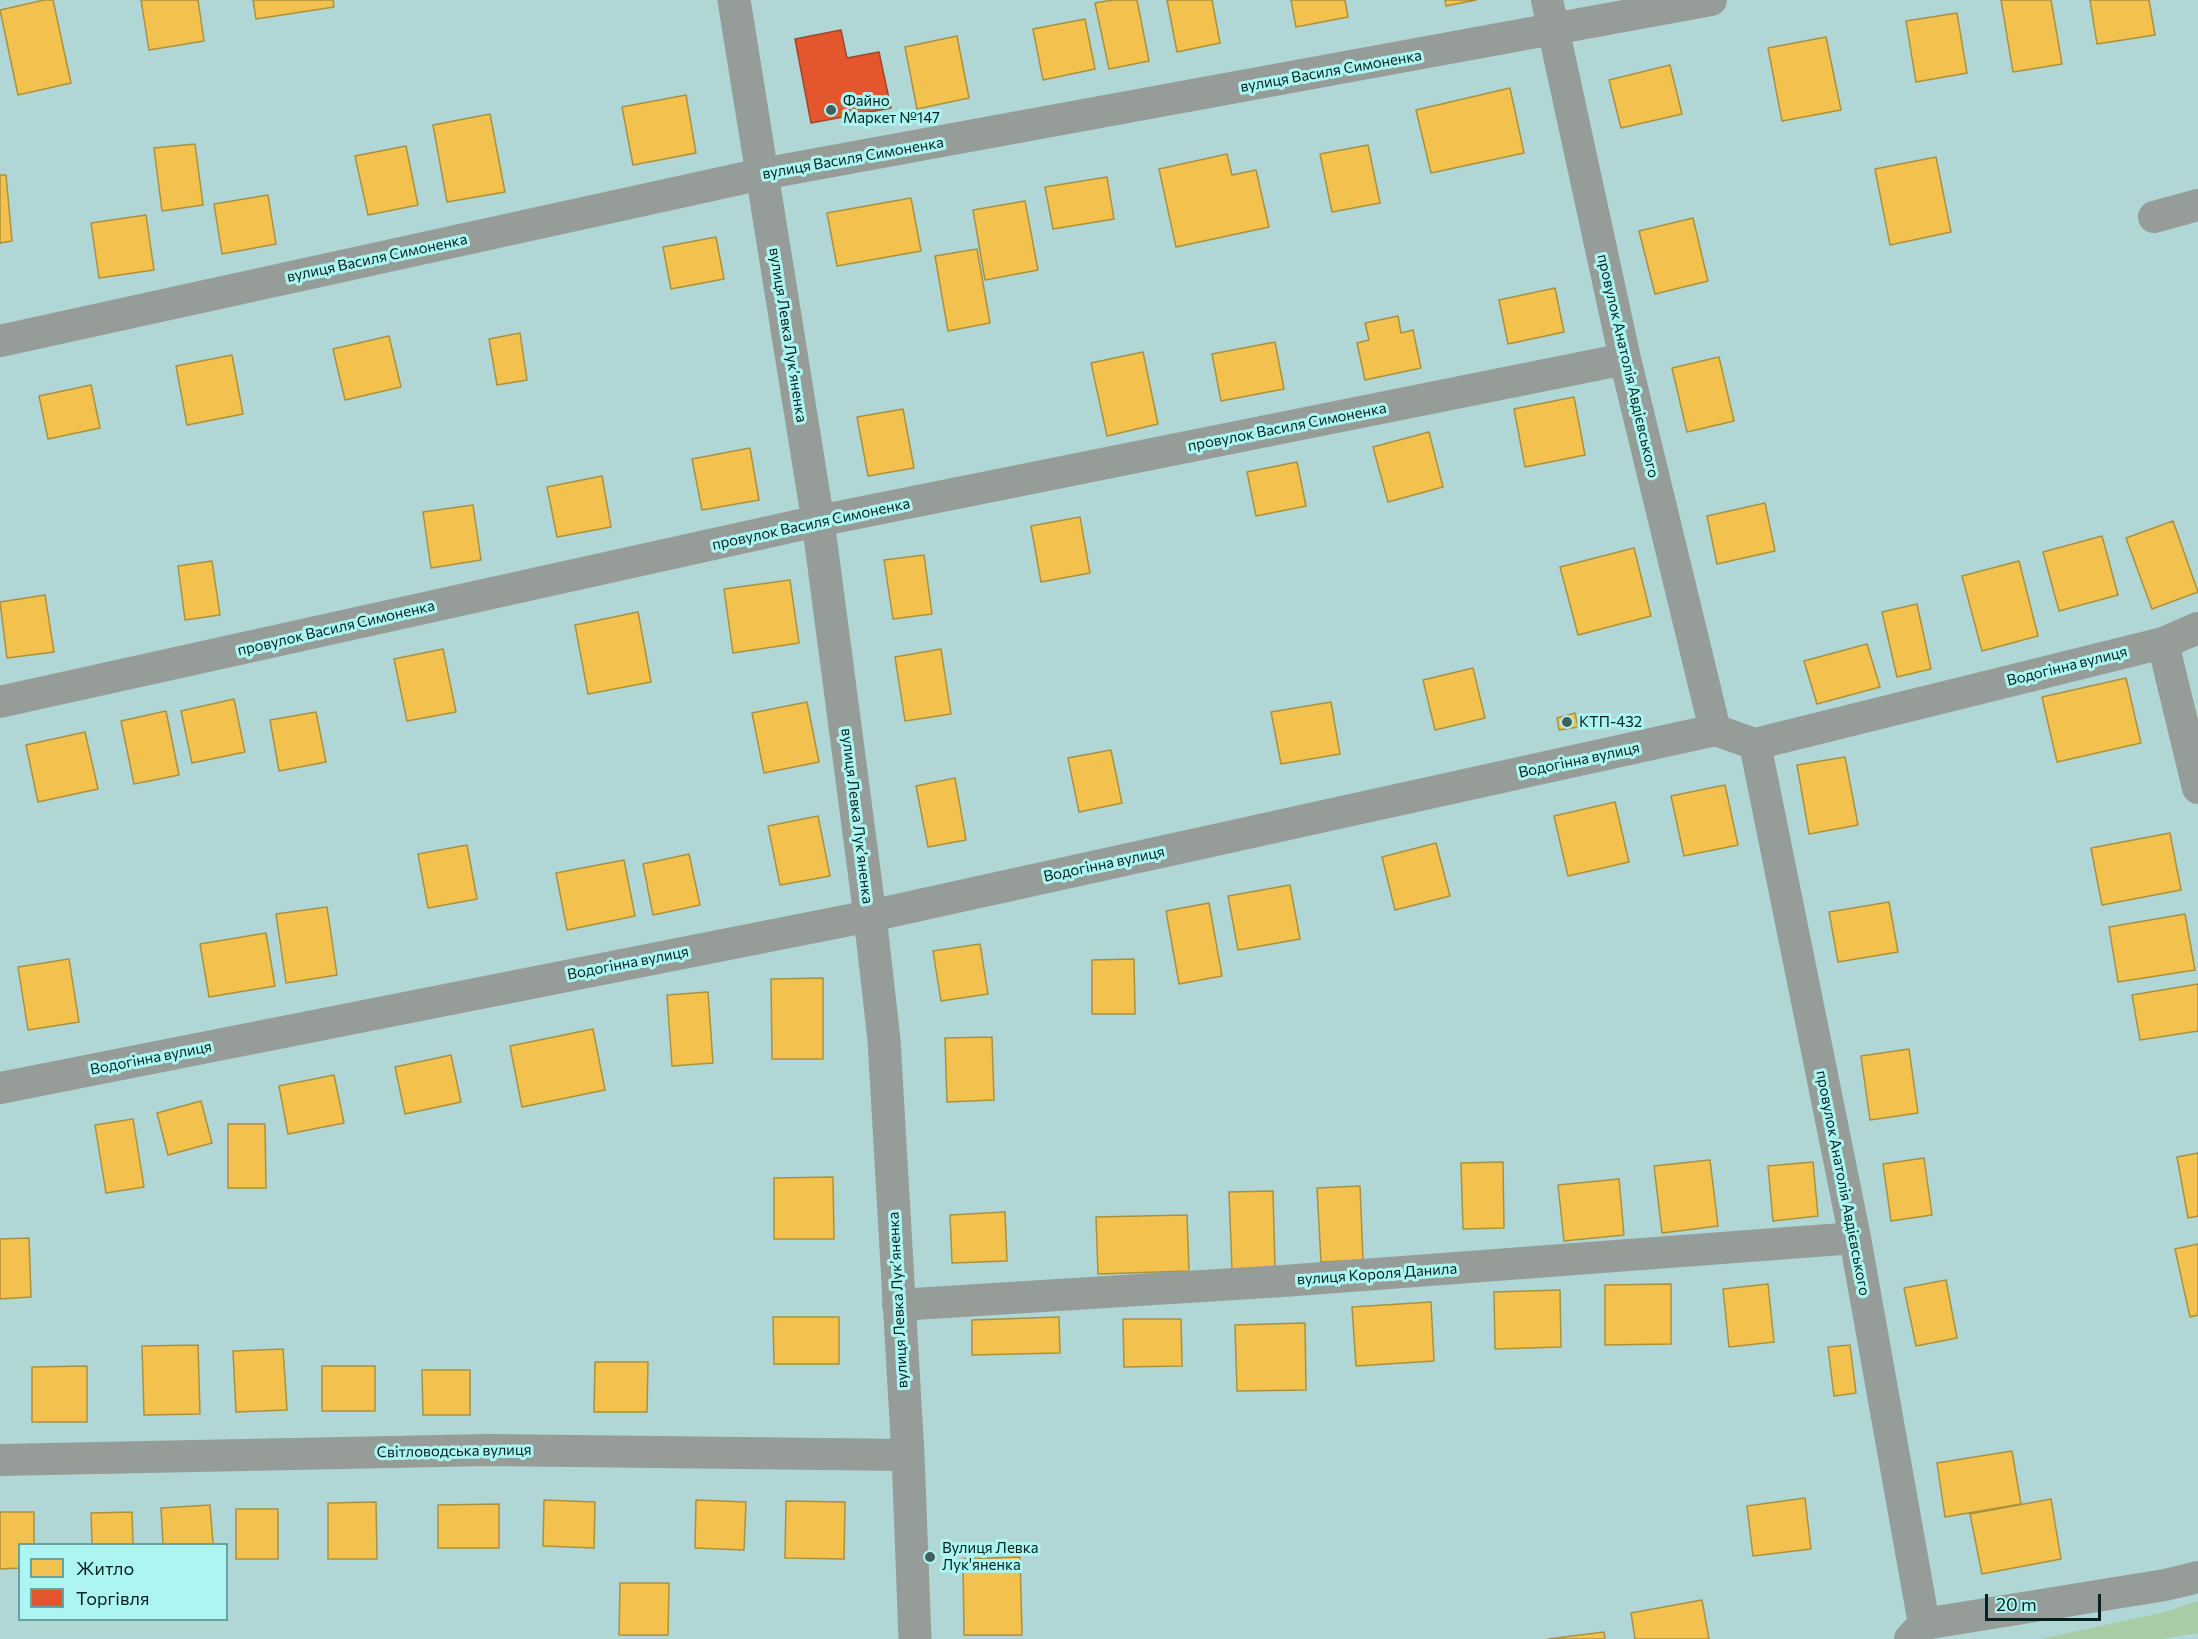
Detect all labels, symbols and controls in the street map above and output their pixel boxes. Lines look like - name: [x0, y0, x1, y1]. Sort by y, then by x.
- street label: вулиця Василя Симоненка: [1239, 46, 1423, 96]
- place label: Файно Маркет №147: [843, 92, 940, 127]
- marker: Файно Маркет №147: [824, 103, 838, 117]
- street label: вулиця Василя Симоненка: [761, 133, 945, 183]
- street label: вулиця Василя Симоненка: [285, 230, 469, 286]
- street label: вулиця Левка Лукʼяненка: [765, 246, 811, 424]
- street label: провулок Анатолія Авдієвського: [1593, 252, 1663, 480]
- street label: провулок Василя Симоненка: [1186, 399, 1388, 455]
- street label: провулок Василя Симоненка: [710, 494, 912, 554]
- street label: провулок Василя Симоненка: [235, 596, 437, 660]
- street label: Водогінна вулиця: [2005, 642, 2129, 690]
- place label: КТП-432: [1579, 713, 1642, 731]
- marker: КТП-432: [1560, 715, 1574, 729]
- street label: вулиця Левка Лукʼяненка: [837, 727, 877, 905]
- street label: Водогінна вулиця: [1517, 738, 1641, 782]
- street label: Водогінна вулиця: [1042, 842, 1166, 886]
- street label: Водогінна вулиця: [566, 942, 690, 984]
- street label: Водогінна вулиця: [89, 1037, 213, 1079]
- street label: провулок Анатолія Авдієвського: [1812, 1069, 1874, 1297]
- street label: вулиця Левка Лукʼяненка: [884, 1211, 912, 1389]
- street label: вулиця Короля Данила: [1296, 1259, 1458, 1289]
- street label: Світловодська вулиця: [376, 1441, 532, 1461]
- place label: Вулиця Левка Лук'яненка: [942, 1539, 1039, 1574]
- legend: [18, 1543, 228, 1621]
- marker: Вулиця Левка Лук'яненка: [923, 1550, 937, 1564]
- text: Житло: [76, 1557, 134, 1579]
- scale bar: [1988, 1582, 2104, 1620]
- text: Торгівля: [76, 1587, 149, 1609]
- text: 20 m: [1996, 1593, 2037, 1615]

